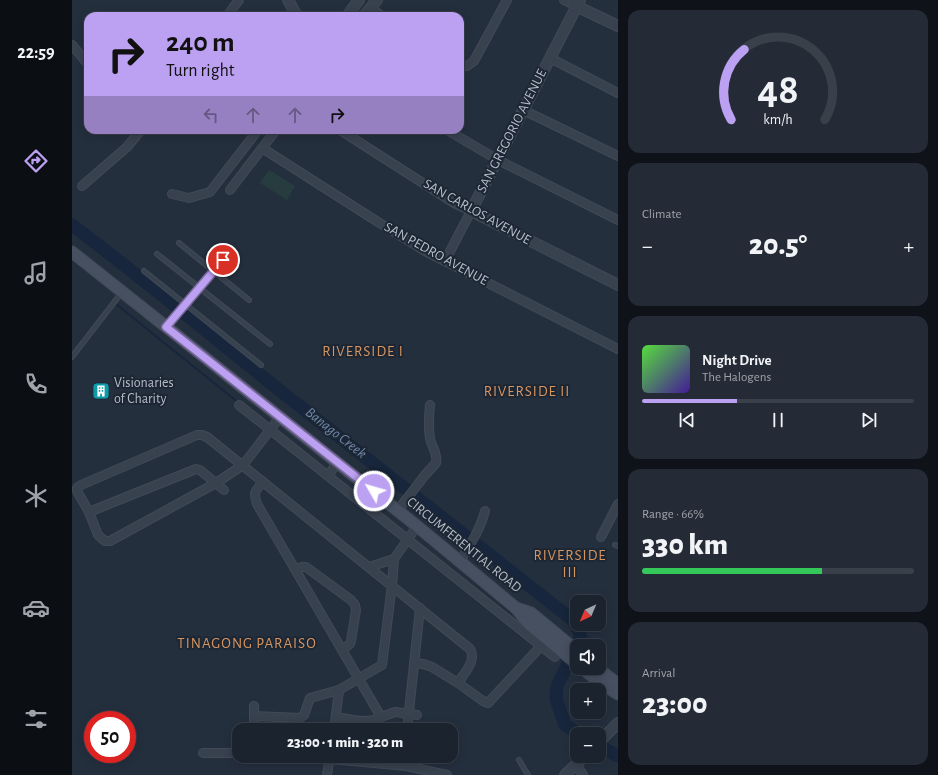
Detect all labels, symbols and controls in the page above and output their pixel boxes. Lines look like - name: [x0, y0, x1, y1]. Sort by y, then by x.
- icon: right: [100, 28, 152, 80]
- text: 240 m: [166, 29, 235, 57]
- text: 22:59: [17, 44, 55, 62]
- text: Turn right: [166, 62, 235, 80]
- street label: SAN GREGORIO AVENUE: [475, 67, 549, 195]
- text: 48: [757, 69, 799, 110]
- icon: left: [200, 104, 222, 126]
- icon: ahead: [242, 104, 264, 126]
- icon: ahead: [284, 104, 306, 126]
- icon: right: [326, 104, 348, 126]
- text: km/h: [763, 112, 793, 126]
- icon: directions: [22, 147, 50, 175]
- street label: SAN CARLOS AVENUE: [421, 177, 533, 247]
- text: Climate: [642, 208, 681, 221]
- street label: SAN PEDRO AVENUE: [382, 220, 490, 288]
- text: 20.5°: [749, 230, 807, 260]
- text: −: [642, 235, 653, 257]
- text: +: [903, 235, 914, 257]
- pin: [206, 243, 240, 277]
- icon: arrive: [212, 249, 234, 271]
- icon: music: [22, 259, 50, 287]
- district label: RIVERSIDE I: [322, 344, 404, 359]
- text: Night Drive: [702, 353, 772, 368]
- icon: phone: [22, 370, 50, 398]
- text: The Halogens: [702, 371, 771, 384]
- place label: Visionaries of Charity: [114, 376, 174, 406]
- building icon: Visionaries of Charity: [91, 381, 111, 401]
- district label: RIVERSIDE II: [484, 384, 570, 399]
- water label: Banago Creek: [303, 405, 369, 461]
- icon: previous: [676, 409, 698, 431]
- icon: pause: [767, 409, 789, 431]
- icon: next: [858, 409, 880, 431]
- position arrow: [353, 470, 395, 512]
- icon: climate: [22, 482, 50, 510]
- street label: CIRCUMFERENTIAL ROAD: [404, 495, 524, 595]
- text: Range · 66%: [642, 508, 704, 521]
- text: 330 km: [642, 530, 728, 560]
- district label: RIVERSIDE III: [533, 548, 607, 580]
- icon: car: [22, 594, 50, 622]
- north arrow: [570, 595, 606, 631]
- map controls: [570, 595, 606, 763]
- district label: TINAGONG PARAISO: [177, 636, 317, 651]
- button: sound: [570, 639, 606, 675]
- text: Arrival: [642, 667, 675, 680]
- button: +: [570, 683, 606, 719]
- text: 23:00: [642, 689, 708, 719]
- icon: filters: [22, 705, 50, 733]
- speed limit sign: 50: [84, 711, 136, 763]
- button: −: [570, 727, 606, 763]
- text: 23:00 · 1 min · 320 m: [287, 735, 403, 750]

